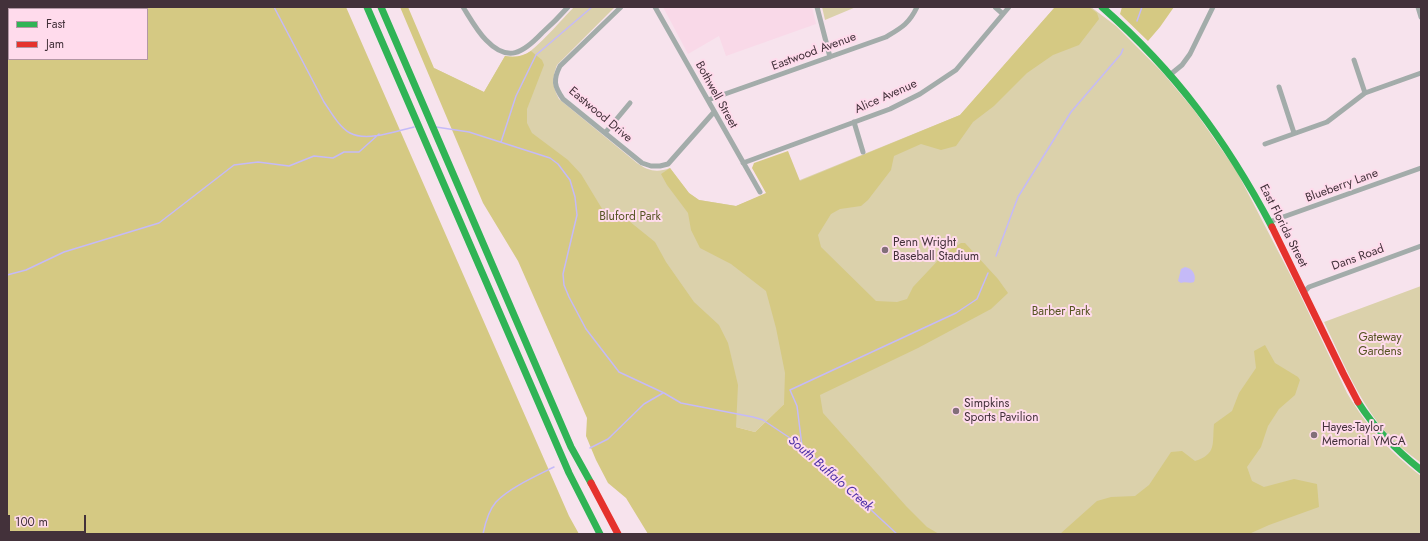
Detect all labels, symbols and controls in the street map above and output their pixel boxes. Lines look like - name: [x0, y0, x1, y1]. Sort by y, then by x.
- legend: [8, 8, 148, 60]
- text: Fast: [46, 15, 65, 33]
- street label: Eastwood Avenue: [770, 30, 858, 74]
- text: Jam: [46, 35, 64, 53]
- street label: Bothwell Street: [692, 59, 740, 131]
- street label: Alice Avenue: [853, 77, 919, 117]
- street label: Eastwood Drive: [565, 84, 635, 146]
- street label: Blueberry Lane: [1304, 166, 1380, 206]
- street label: East Florida Street: [1256, 182, 1310, 270]
- park label: Bluford Park: [599, 210, 661, 224]
- place label: Penn Wright Baseball Stadium: [893, 236, 979, 264]
- street label: Dans Road: [1330, 242, 1386, 274]
- marker: Penn Wright Baseball Stadium: [880, 245, 890, 255]
- park label: Barber Park: [1032, 305, 1090, 319]
- park label: Gateway Gardens: [1358, 331, 1402, 359]
- place label: Simpkins Sports Pavilion: [964, 397, 1038, 425]
- marker: Simpkins Sports Pavilion: [951, 406, 961, 416]
- place label: Hayes-Taylor Memorial YMCA: [1322, 421, 1406, 449]
- marker: Hayes-Taylor Memorial YMCA: [1309, 430, 1319, 440]
- water label: South Buffalo Creek: [784, 433, 876, 515]
- scale bar: [10, 507, 88, 533]
- text: 100 m: [15, 513, 48, 531]

